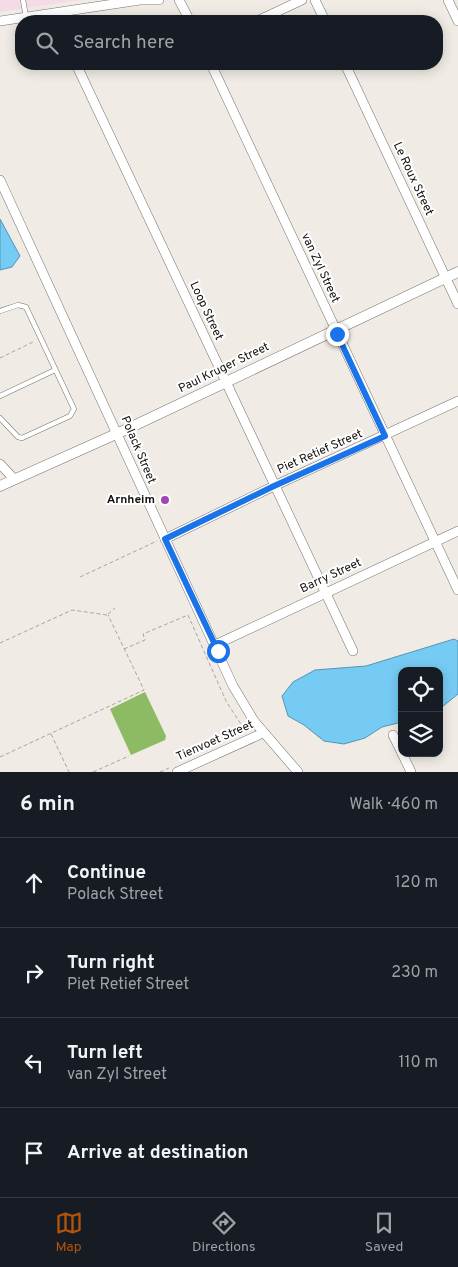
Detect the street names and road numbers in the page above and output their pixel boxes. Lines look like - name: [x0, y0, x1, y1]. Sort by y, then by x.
- street label: Le Roux Street: [389, 140, 437, 218]
- street label: van Zyl Street: [297, 231, 343, 305]
- street label: Loop Street: [185, 279, 227, 343]
- street label: Paul Kruger Street: [176, 339, 272, 397]
- street label: Polack Street: [117, 414, 159, 486]
- street label: Piet Retief Street: [275, 426, 365, 478]
- street label: Barry Street: [298, 555, 364, 597]
- street label: Tienvoet Street: [174, 717, 256, 765]

